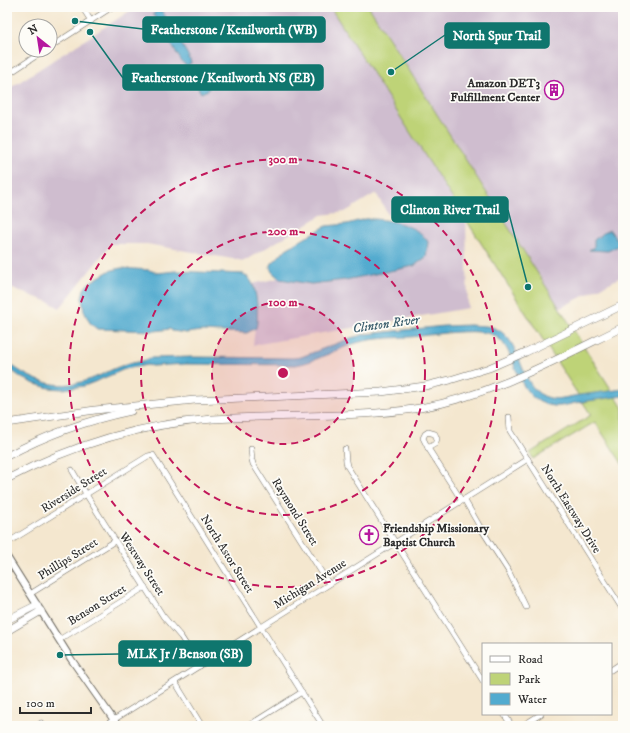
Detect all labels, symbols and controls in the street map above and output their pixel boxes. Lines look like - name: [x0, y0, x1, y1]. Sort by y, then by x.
- callout: Featherstone / Kenilworth (WB): [143, 17, 325, 42]
- north arrow: [18, 18, 58, 58]
- text: N: [26, 22, 41, 39]
- text: Featherstone / Kenilworth (WB): [151, 22, 318, 39]
- callout: North Spur Trail: [445, 23, 549, 48]
- text: North Spur Trail: [453, 28, 542, 45]
- callout: Featherstone / Kenilworth NS (EB): [123, 65, 323, 90]
- text: Featherstone / Kenilworth NS (EB): [131, 70, 315, 87]
- place label: Amazon DET3 Fulfillment Center: [451, 76, 541, 105]
- building icon: Amazon DET3 Fulfillment Center: [543, 79, 565, 101]
- text: 300 m: [269, 152, 297, 167]
- callout: Clinton River Trail: [392, 197, 508, 222]
- text: Clinton River Trail: [400, 202, 501, 218]
- text: 200 m: [268, 224, 298, 239]
- text: 100 m: [269, 295, 297, 310]
- water label: Clinton River: [352, 311, 422, 337]
- centre of rings: [276, 366, 290, 380]
- street label: North Eastway Drive: [538, 462, 604, 556]
- street label: Riverside Street: [38, 464, 110, 516]
- street label: Raymond Street: [268, 476, 322, 549]
- street label: North Astor Street: [197, 512, 257, 596]
- place label: Friendship Missionary Baptist Church: [383, 521, 489, 550]
- church icon: Friendship Missionary Baptist Church: [358, 524, 380, 546]
- street label: Westway Street: [115, 529, 168, 599]
- street label: Phillips Street: [35, 535, 101, 583]
- street label: Michigan Avenue: [271, 556, 349, 612]
- street label: Benson Street: [65, 581, 129, 629]
- callout: MLK Jr / Benson (SB): [119, 641, 251, 666]
- legend: [482, 643, 612, 715]
- text: MLK Jr / Benson (SB): [127, 646, 244, 663]
- text: Road: [518, 652, 543, 667]
- text: Park: [518, 672, 540, 687]
- scale bar: [20, 689, 91, 715]
- text: Water: [517, 692, 547, 707]
- text: 100 m: [26, 696, 55, 711]

